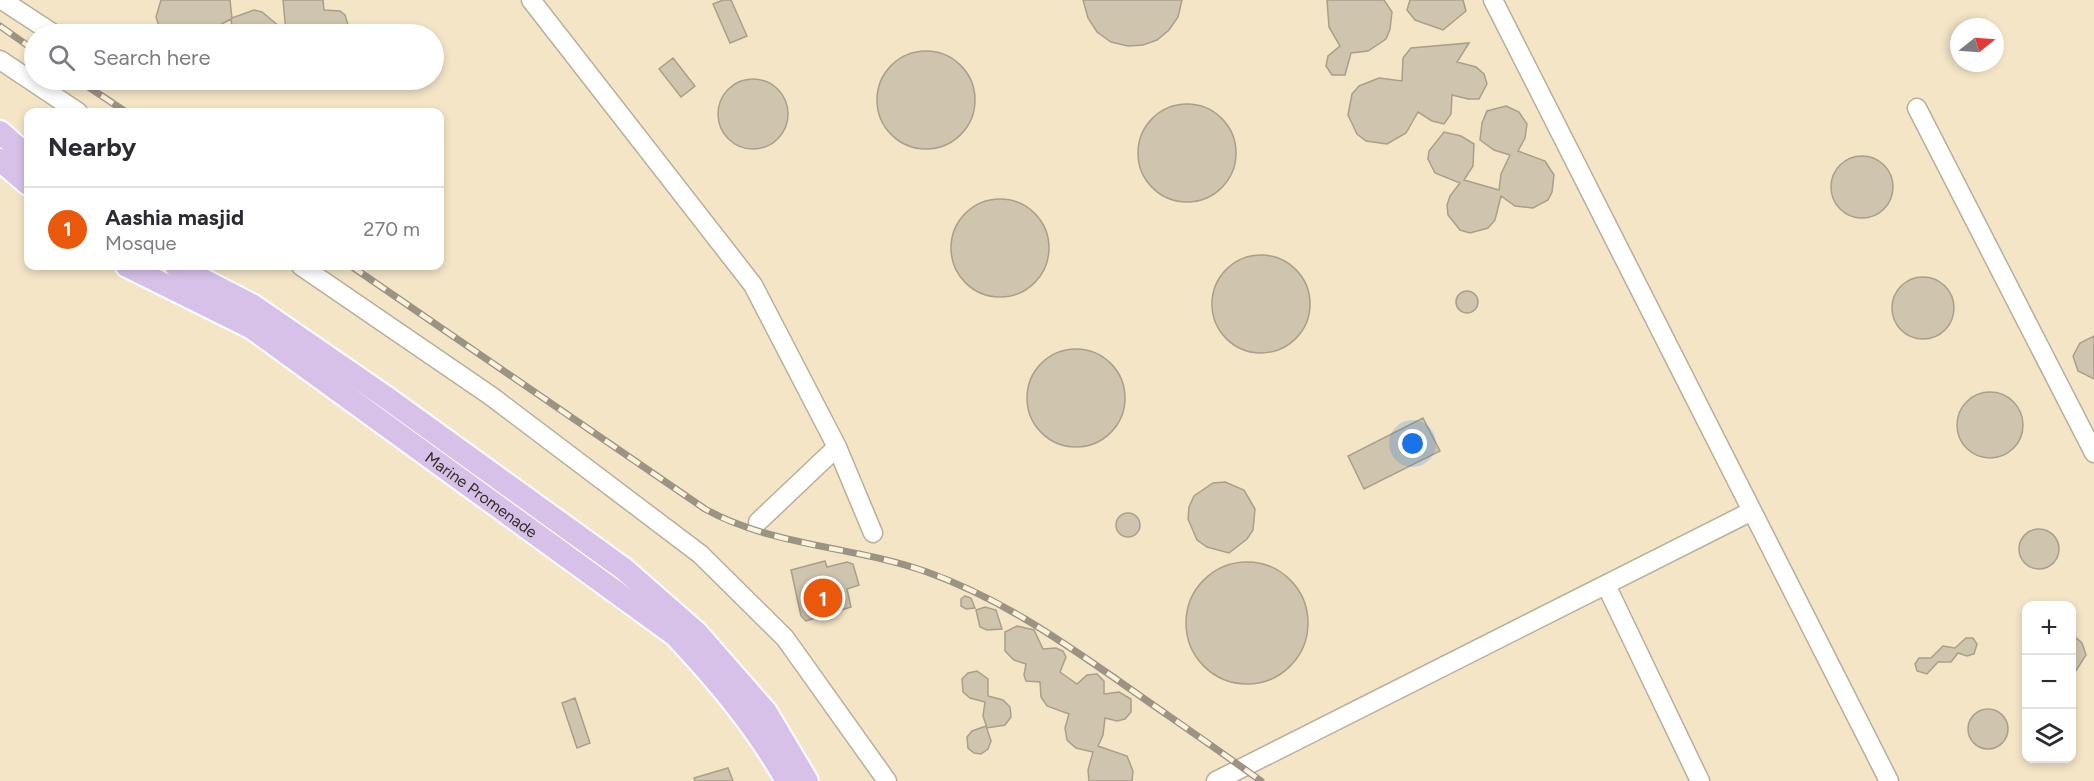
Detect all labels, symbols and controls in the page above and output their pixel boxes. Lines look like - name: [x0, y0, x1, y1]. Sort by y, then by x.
- north arrow: [1950, 18, 2004, 72]
- search box: [24, 24, 444, 90]
- icon: search: [45, 41, 78, 74]
- text: Search here: [93, 44, 211, 71]
- text: Nearby: [48, 131, 136, 163]
- text: Aashia masjid: [105, 204, 244, 231]
- text: 1: [63, 217, 72, 241]
- text: 270 m: [363, 217, 420, 241]
- text: Mosque: [105, 231, 176, 255]
- your location: [1398, 429, 1427, 458]
- street label: Marine Promenade: [421, 448, 541, 542]
- pin: 1: [804, 576, 842, 620]
- map controls: [2022, 601, 2076, 763]
- button: +: [2022, 601, 2076, 655]
- button: −: [2022, 655, 2076, 709]
- button: layers: [2022, 709, 2076, 763]

